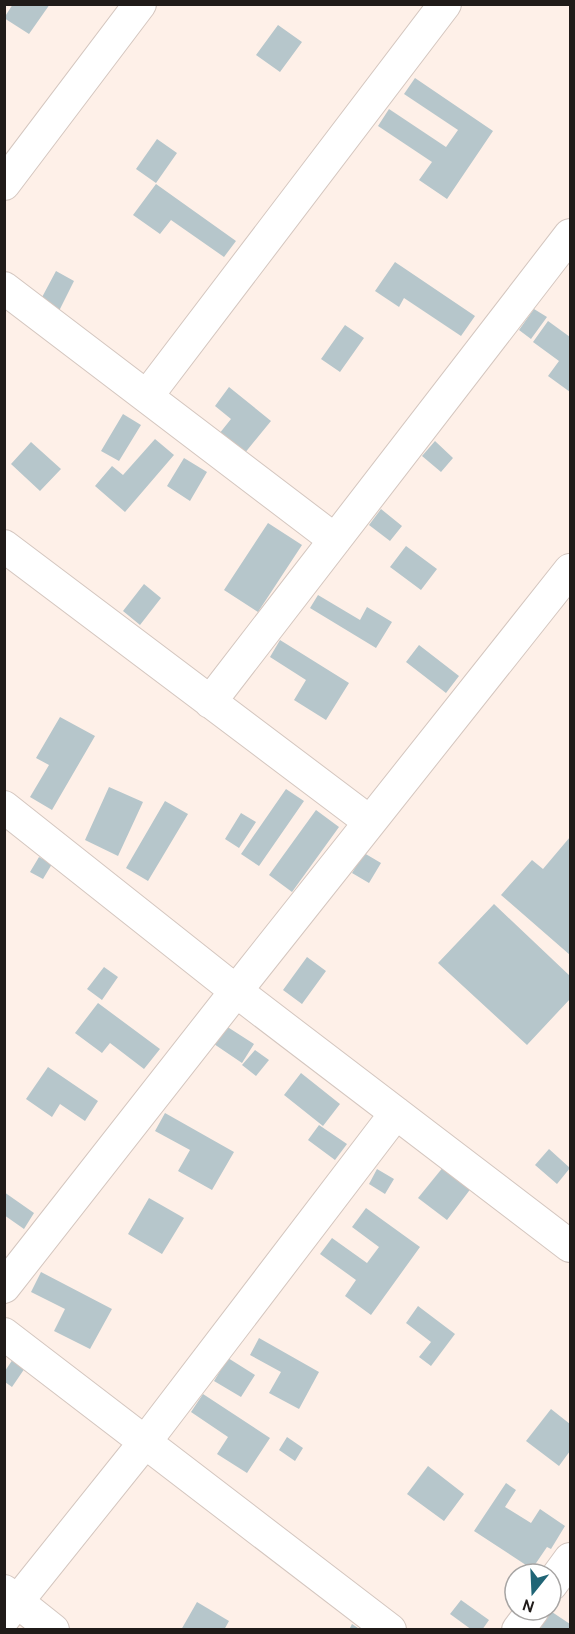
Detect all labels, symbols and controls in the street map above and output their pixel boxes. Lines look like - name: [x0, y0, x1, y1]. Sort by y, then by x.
- north arrow: [503, 1562, 563, 1622]
- text: N: [520, 1595, 537, 1617]

